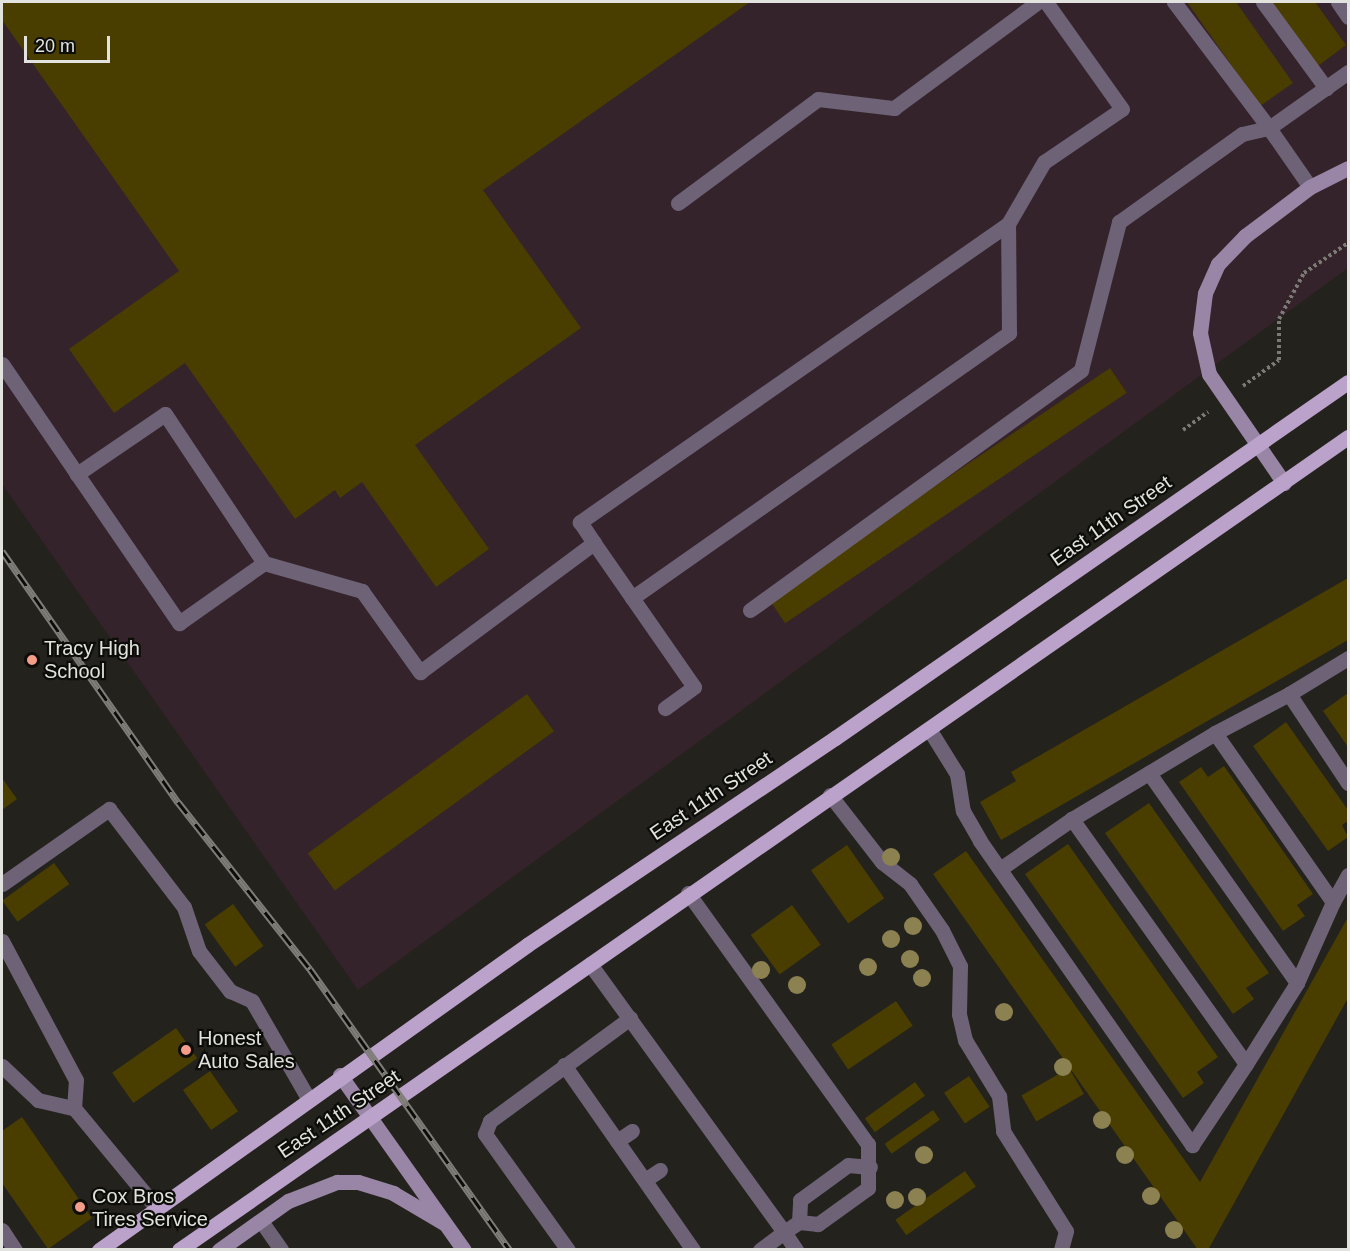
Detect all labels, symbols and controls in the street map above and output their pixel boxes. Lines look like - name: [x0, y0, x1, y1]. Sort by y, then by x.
- scale bar: [27, 24, 112, 62]
- text: 20 m: [35, 36, 75, 56]
- street label: East 11th Street: [1046, 470, 1176, 572]
- place label: Tracy High School: [44, 636, 140, 683]
- marker: Tracy High School: [25, 653, 39, 667]
- street label: East 11th Street: [645, 746, 777, 846]
- place label: Honest Auto Sales: [198, 1026, 295, 1073]
- marker: Honest Auto Sales: [179, 1043, 193, 1057]
- street label: East 11th Street: [273, 1064, 405, 1164]
- place label: Cox Bros Tires Service: [92, 1184, 208, 1231]
- marker: Cox Bros Tires Service: [73, 1200, 87, 1214]

